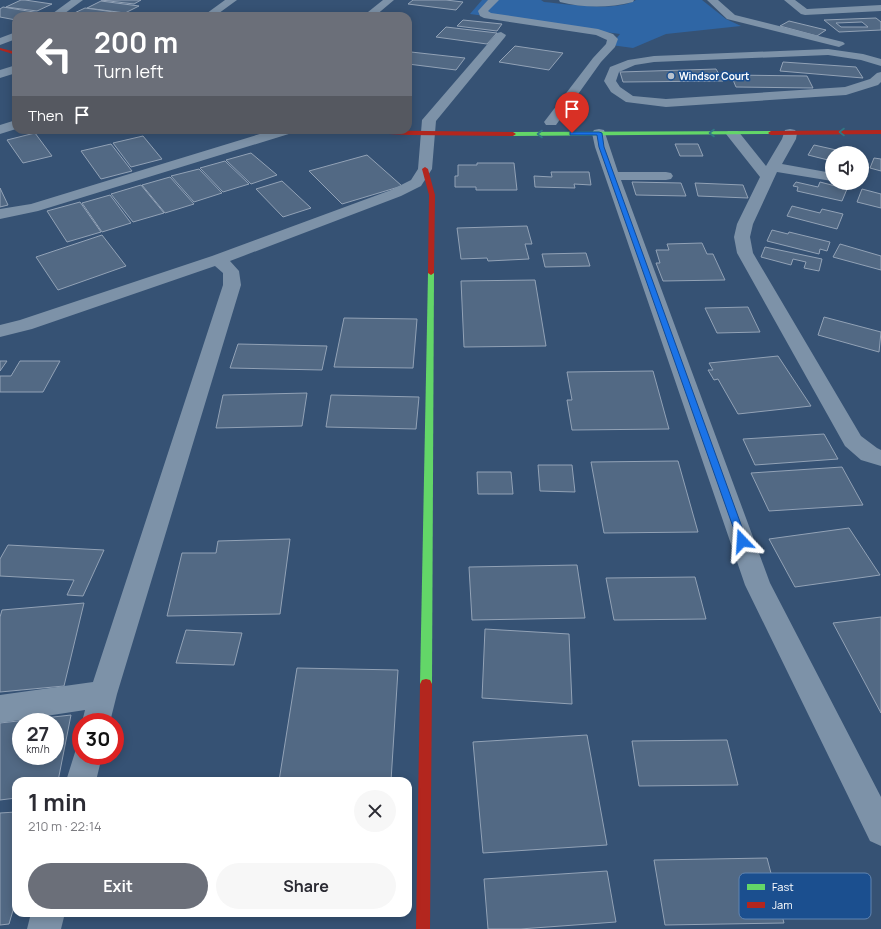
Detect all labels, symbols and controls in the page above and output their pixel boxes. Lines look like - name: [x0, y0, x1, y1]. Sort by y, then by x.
- text: 200 m: [94, 23, 178, 61]
- icon: left: [28, 28, 80, 80]
- text: Turn left: [94, 59, 164, 83]
- place label: Windsor Court: [679, 69, 749, 83]
- marker: Windsor Court: [666, 71, 676, 81]
- pin: [555, 92, 589, 133]
- icon: arrive: [561, 98, 583, 120]
- icon: arrive: [71, 104, 93, 126]
- text: Then: [28, 105, 63, 126]
- one-way arrow: [839, 128, 845, 136]
- one-way arrow: [709, 129, 715, 138]
- one-way arrow: [537, 130, 543, 138]
- map controls: [825, 146, 869, 190]
- button: sound: [825, 146, 869, 190]
- position arrow: [721, 520, 763, 562]
- speed limit sign: 30: [72, 713, 124, 765]
- text: 27: [27, 720, 49, 747]
- text: km/h: [26, 742, 50, 756]
- text: 1 min: [28, 785, 87, 818]
- button: close: [354, 790, 396, 832]
- text: 210 m · 22:14: [28, 817, 102, 835]
- button: Exit: [28, 863, 208, 909]
- button: Share: [216, 863, 396, 909]
- legend: [739, 873, 871, 919]
- text: Fast: [772, 879, 794, 894]
- text: Jam: [772, 897, 793, 912]

